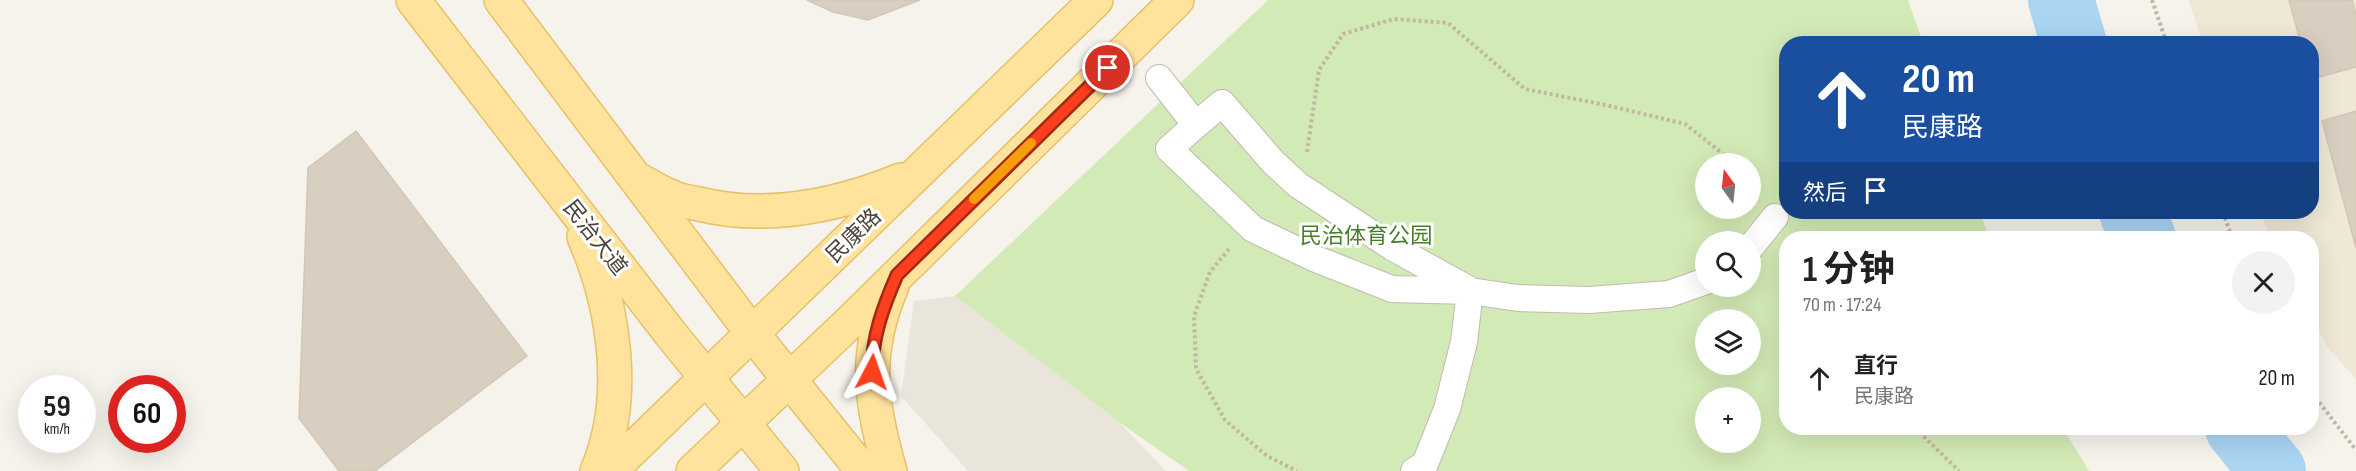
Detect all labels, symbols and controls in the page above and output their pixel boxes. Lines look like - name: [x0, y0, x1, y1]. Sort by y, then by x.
- pin: [1082, 42, 1133, 93]
- icon: arrive: [1091, 51, 1124, 84]
- text: 20 m: [1902, 54, 1975, 105]
- icon: ahead: [1803, 60, 1881, 138]
- text: 民康路: [1902, 112, 1983, 144]
- north arrow: [1695, 153, 1761, 219]
- map controls: [1695, 153, 1761, 453]
- icon: arrive: [1859, 174, 1892, 207]
- text: 然后: [1803, 180, 1847, 207]
- street label: 民治大道: [557, 195, 633, 281]
- street label: 民康路: [821, 203, 887, 269]
- park label: 民治体育公园: [1300, 223, 1432, 250]
- button: search: [1695, 231, 1761, 297]
- text: 1 分钟: [1803, 249, 1895, 292]
- button: close: [2232, 251, 2295, 314]
- text: 70 m · 17:24: [1803, 293, 1881, 317]
- button: layers: [1695, 309, 1761, 375]
- position arrow: [840, 340, 904, 404]
- text: 直行: [1854, 353, 1898, 380]
- icon: ahead: [1803, 362, 1836, 395]
- text: 20 m: [2259, 365, 2295, 392]
- speed limit sign: 60: [108, 375, 186, 453]
- text: 民康路: [1854, 385, 1914, 409]
- button: +: [1695, 387, 1761, 453]
- text: 59: [43, 389, 71, 425]
- text: km/h: [44, 420, 70, 439]

